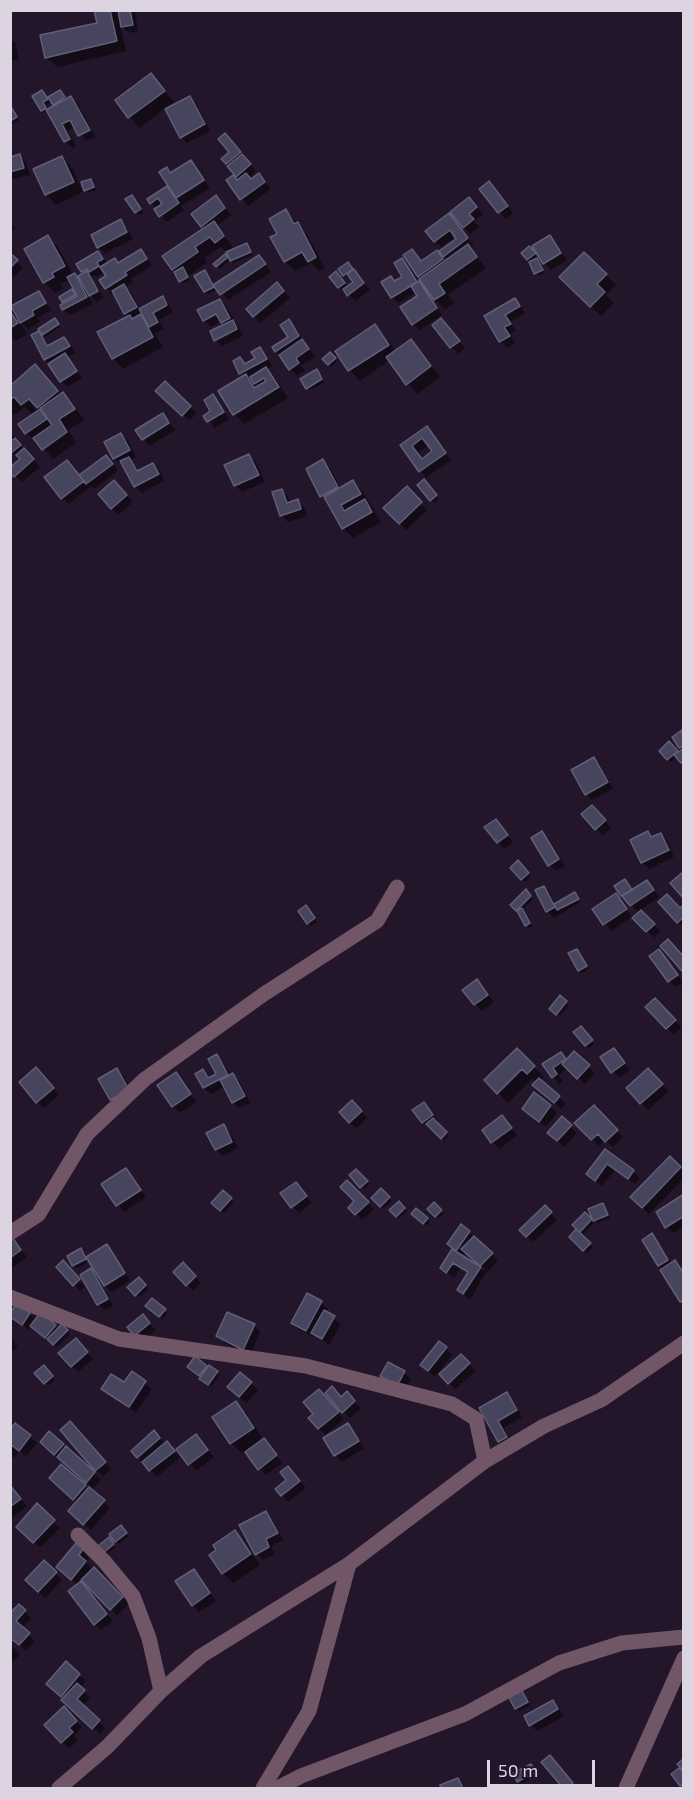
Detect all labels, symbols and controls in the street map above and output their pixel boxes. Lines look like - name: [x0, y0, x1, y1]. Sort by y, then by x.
- scale bar: [490, 1748, 598, 1786]
- text: 50 m: [498, 1759, 538, 1781]

